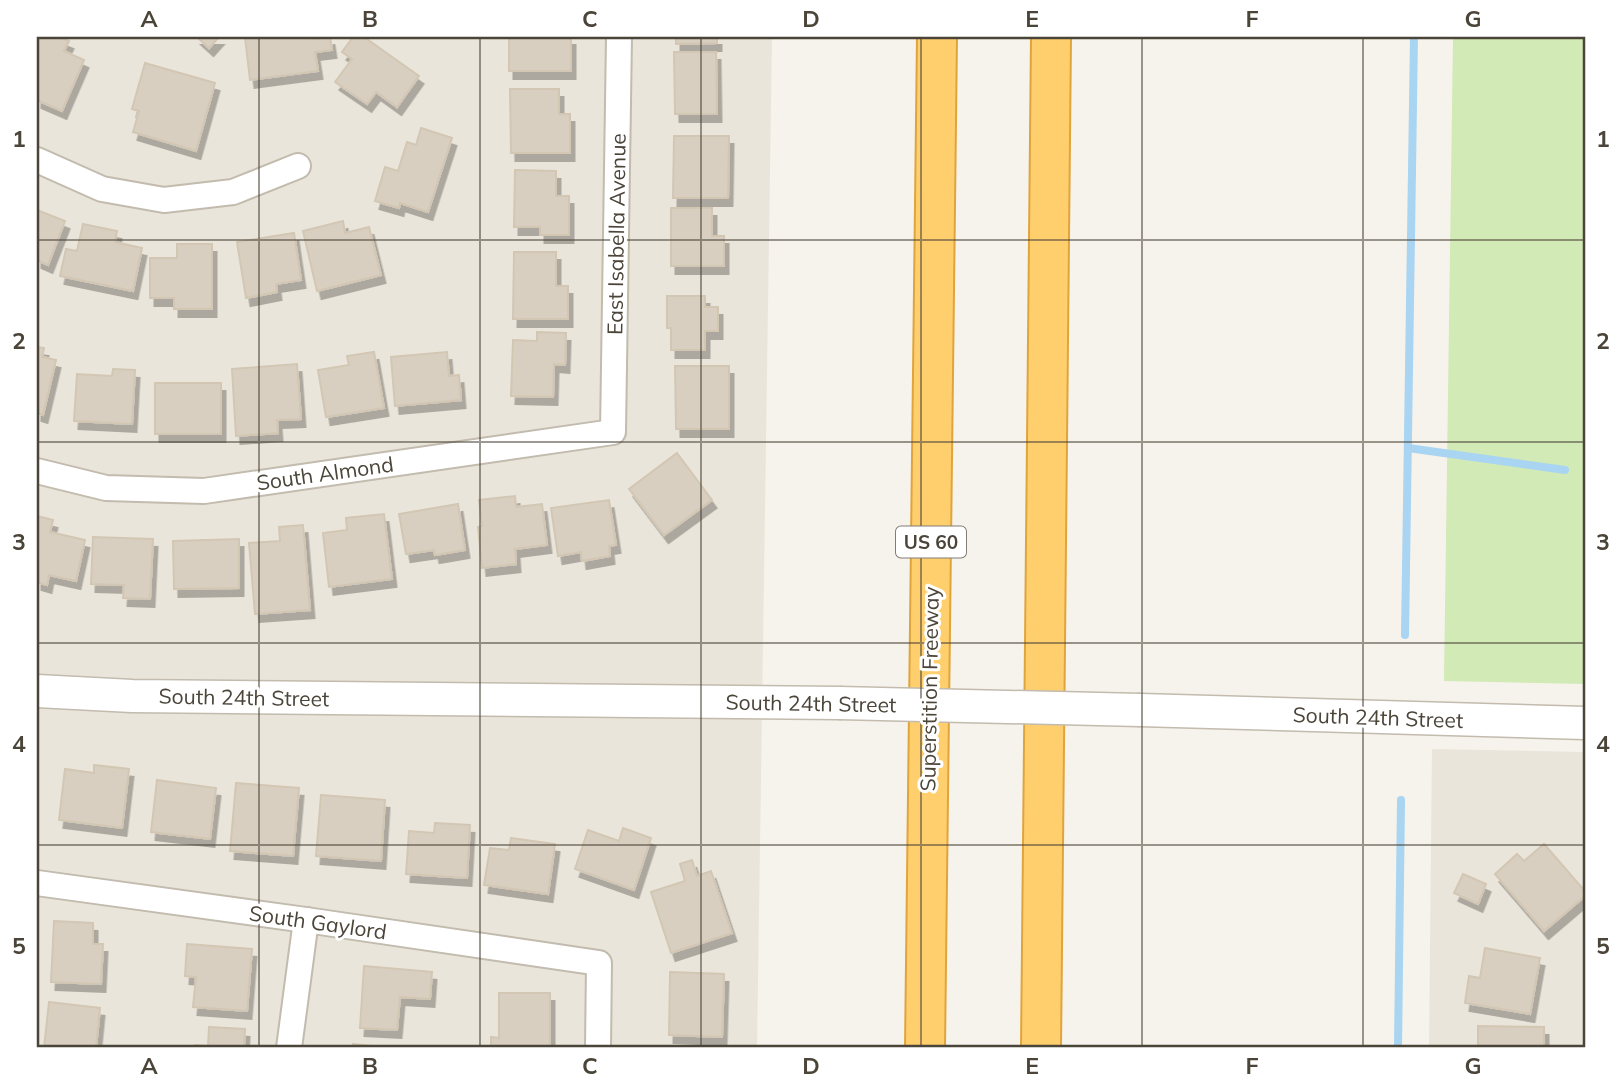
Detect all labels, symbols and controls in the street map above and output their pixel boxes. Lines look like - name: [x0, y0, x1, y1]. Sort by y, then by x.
- text: A: [140, 4, 158, 33]
- text: B: [362, 4, 378, 33]
- text: C: [582, 4, 598, 33]
- text: D: [802, 4, 820, 33]
- text: E: [1025, 4, 1039, 33]
- text: F: [1245, 4, 1259, 33]
- text: G: [1464, 4, 1482, 33]
- text: 1: [12, 124, 26, 153]
- text: 1: [1596, 124, 1610, 153]
- street label: East Isabella Avenue: [601, 133, 631, 335]
- text: 2: [12, 326, 26, 355]
- text: 2: [1596, 326, 1610, 355]
- street label: South Almond: [255, 451, 395, 495]
- road number: US 60: [896, 526, 966, 558]
- text: 3: [12, 527, 26, 556]
- text: 3: [1596, 527, 1610, 556]
- street label: Superstition Freeway: [914, 586, 944, 792]
- street label: South 24th Street: [158, 683, 330, 711]
- street label: South 24th Street: [725, 689, 897, 717]
- street label: South 24th Street: [1292, 701, 1464, 733]
- text: 4: [12, 729, 26, 758]
- text: 4: [1596, 729, 1610, 758]
- street label: South Gaylord: [248, 899, 388, 945]
- text: 5: [12, 931, 26, 960]
- text: 5: [1596, 931, 1610, 960]
- text: A: [140, 1051, 158, 1080]
- text: B: [362, 1051, 378, 1080]
- text: C: [582, 1051, 598, 1080]
- text: D: [802, 1051, 820, 1080]
- text: E: [1025, 1051, 1039, 1080]
- text: F: [1245, 1051, 1259, 1080]
- text: G: [1464, 1051, 1482, 1080]

